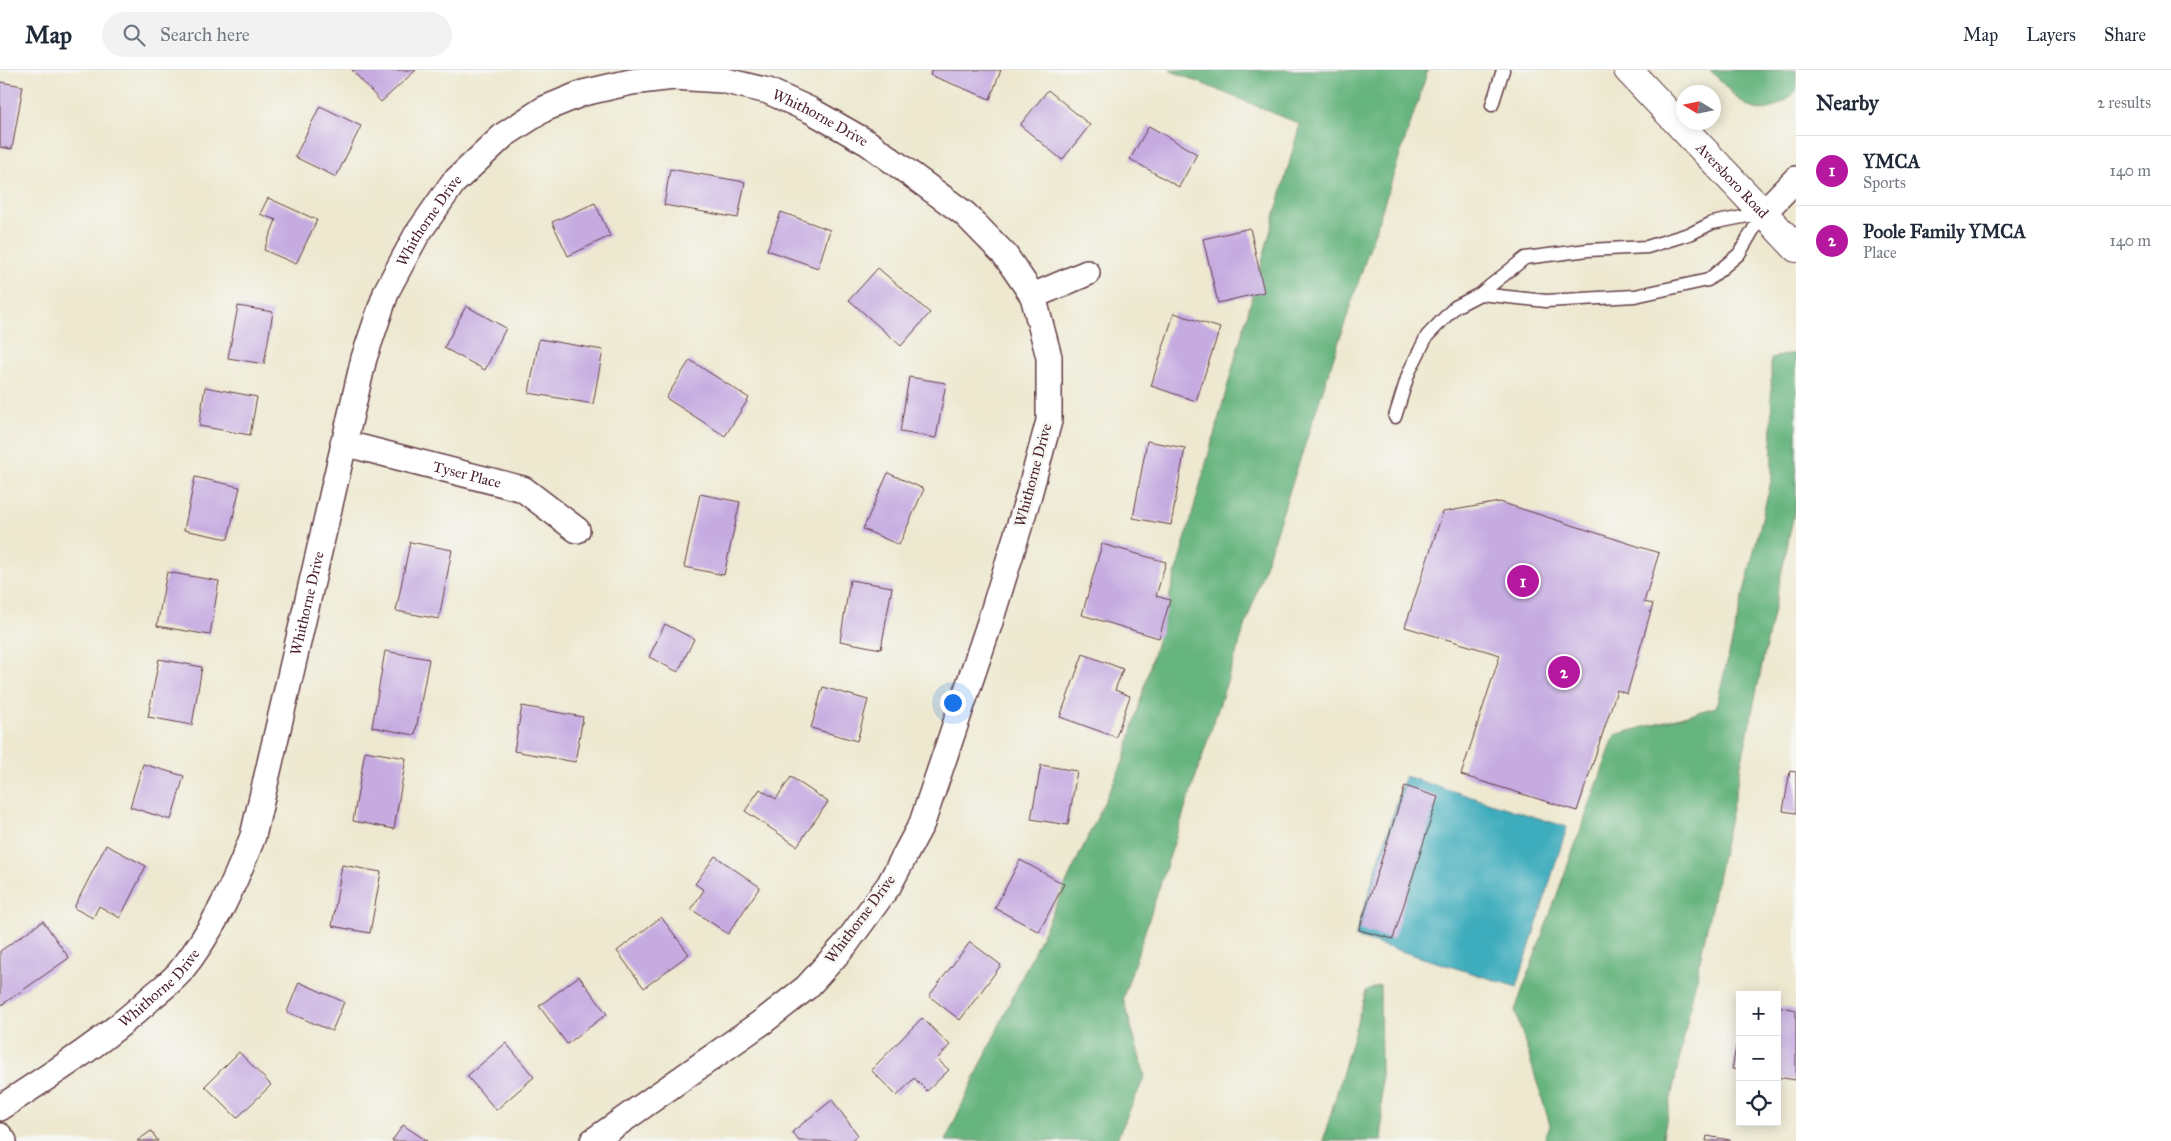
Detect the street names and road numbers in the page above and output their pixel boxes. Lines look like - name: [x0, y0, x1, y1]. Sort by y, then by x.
- street label: Whithorne Drive: [770, 85, 871, 150]
- street label: Aversboro Road: [1692, 138, 1773, 222]
- street label: Whithorne Drive: [393, 171, 465, 269]
- street label: Whithorne Drive: [1011, 422, 1055, 528]
- street label: Tyser Place: [431, 457, 503, 492]
- street label: Whithorne Drive: [286, 550, 328, 657]
- street label: Whithorne Drive: [821, 871, 899, 967]
- street label: Whithorne Drive: [115, 945, 203, 1031]

